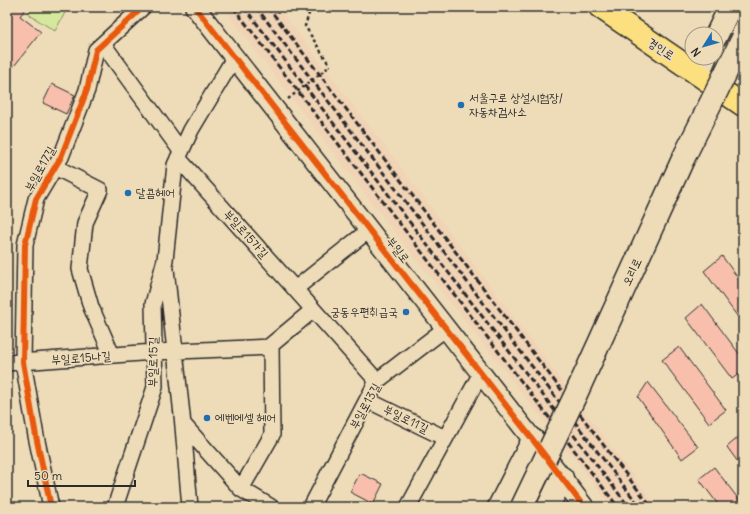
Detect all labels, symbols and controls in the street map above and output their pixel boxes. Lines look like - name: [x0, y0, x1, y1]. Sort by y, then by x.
- north arrow: [684, 26, 724, 66]
- street label: 경인로: [645, 34, 677, 63]
- text: N: [688, 45, 704, 59]
- place label: 서울구로 상설시험장/ 자동차검사소: [469, 90, 563, 119]
- marker: 서울구로 상설시험장/ 자동차검사소: [456, 100, 466, 110]
- street label: 부일로17길: [21, 143, 58, 194]
- place label: 달콤헤어: [136, 185, 175, 200]
- marker: 달콤헤어: [123, 188, 133, 198]
- street label: 부일로15가길: [221, 206, 272, 261]
- street label: 부일로: [384, 234, 413, 266]
- street label: 오리로: [619, 255, 644, 288]
- place label: 궁동우편취급국: [330, 304, 398, 319]
- marker: 궁동우편취급국: [401, 307, 411, 317]
- street label: 부일로15길: [145, 336, 160, 387]
- street label: 부일로15나길: [51, 348, 112, 367]
- street label: 부일로13길: [346, 380, 383, 431]
- street label: 부일로11길: [381, 401, 431, 436]
- place label: 에벤에셀 헤어: [215, 410, 276, 425]
- marker: 에벤에셀 헤어: [202, 413, 212, 423]
- scale bar: [28, 462, 135, 488]
- text: 50 m: [34, 468, 63, 483]

